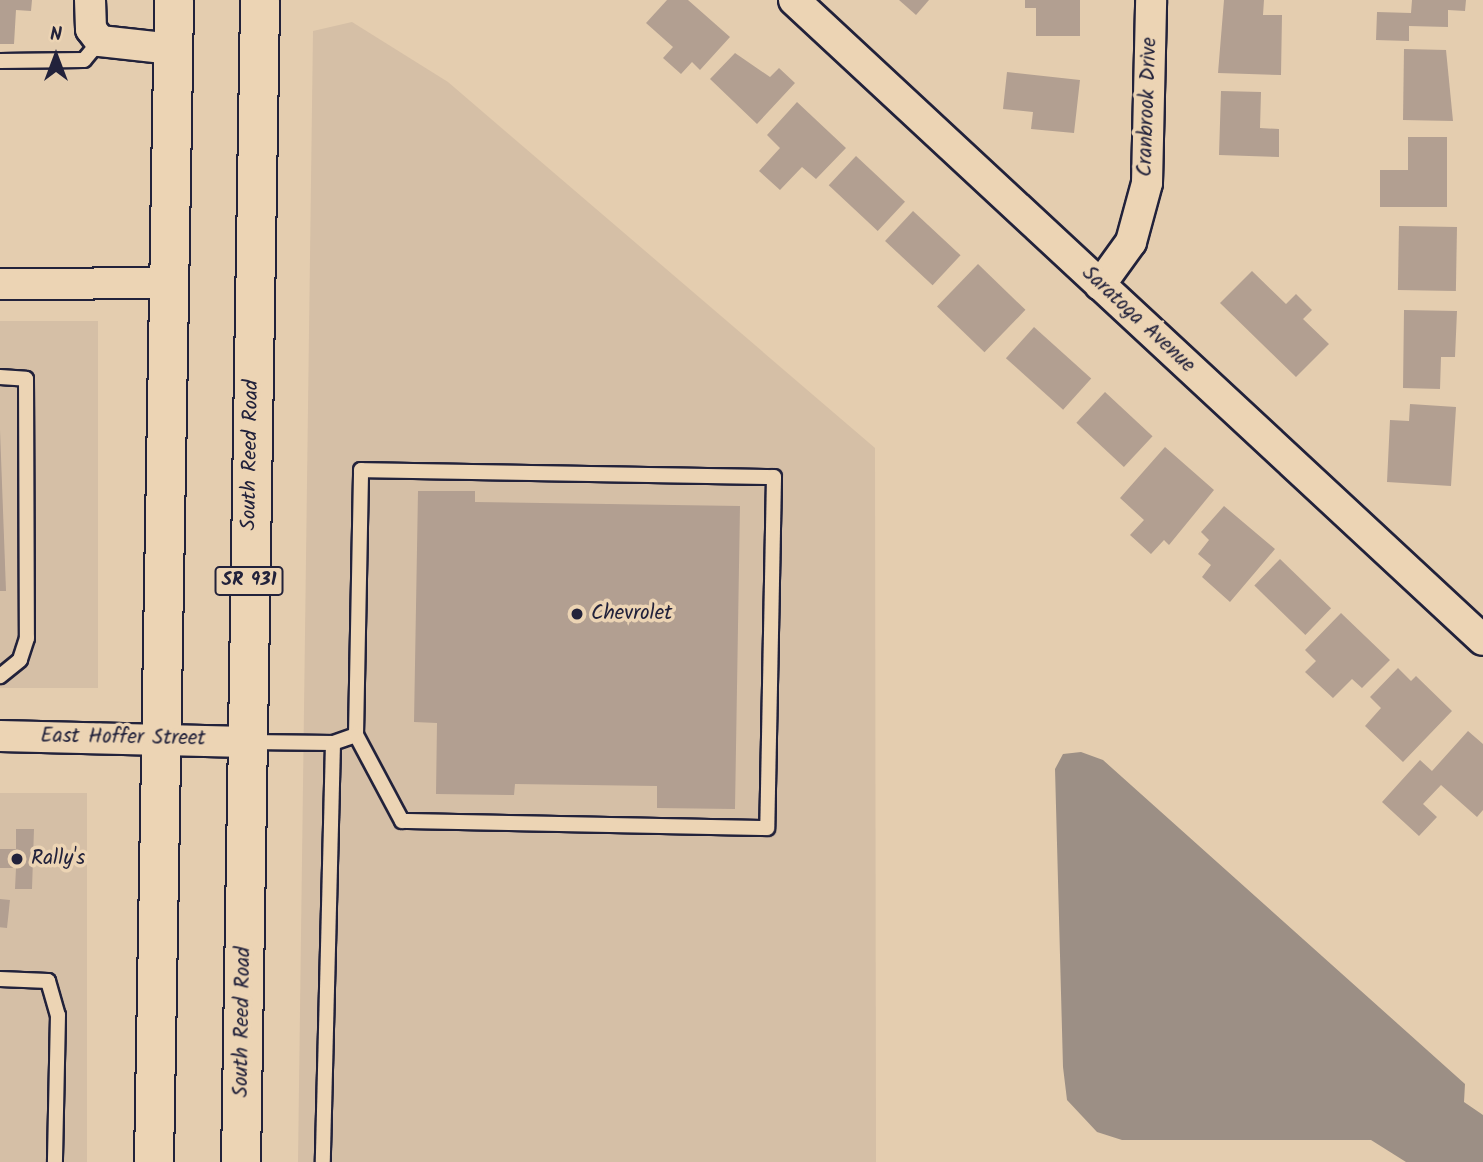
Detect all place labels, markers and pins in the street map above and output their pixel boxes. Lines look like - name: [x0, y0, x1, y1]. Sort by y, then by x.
- place label: Chevrolet: [591, 601, 672, 627]
- marker: Chevrolet: [569, 606, 585, 622]
- place label: Rally's: [31, 846, 85, 872]
- marker: Rally's: [9, 851, 25, 867]

